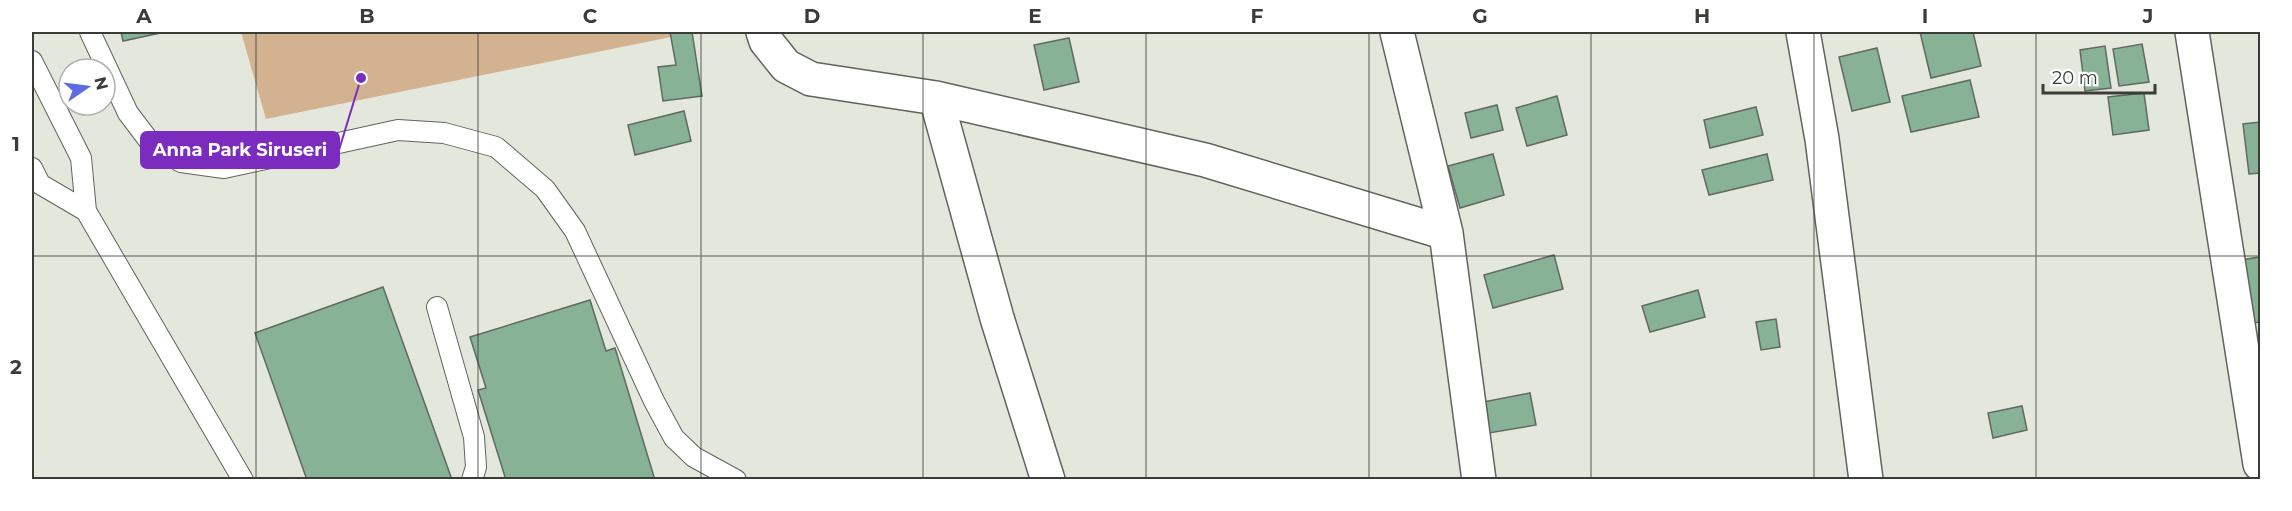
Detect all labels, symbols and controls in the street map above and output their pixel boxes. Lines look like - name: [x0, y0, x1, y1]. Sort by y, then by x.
- text: A: [135, 4, 152, 28]
- text: B: [359, 4, 375, 28]
- text: C: [583, 4, 598, 28]
- text: D: [804, 4, 820, 28]
- text: E: [1028, 4, 1042, 28]
- text: F: [1251, 4, 1264, 28]
- text: G: [1472, 4, 1488, 28]
- text: H: [1694, 4, 1710, 28]
- text: I: [1922, 4, 1928, 28]
- text: J: [2142, 4, 2153, 28]
- north arrow: [57, 57, 117, 117]
- scale bar: [2043, 57, 2156, 95]
- text: 20 m: [2052, 67, 2098, 89]
- text: N: [90, 75, 112, 92]
- text: 1: [12, 132, 20, 156]
- callout: Anna Park Siruseri: [141, 132, 339, 168]
- text: Anna Park Siruseri: [152, 139, 327, 161]
- text: 2: [10, 355, 22, 379]

